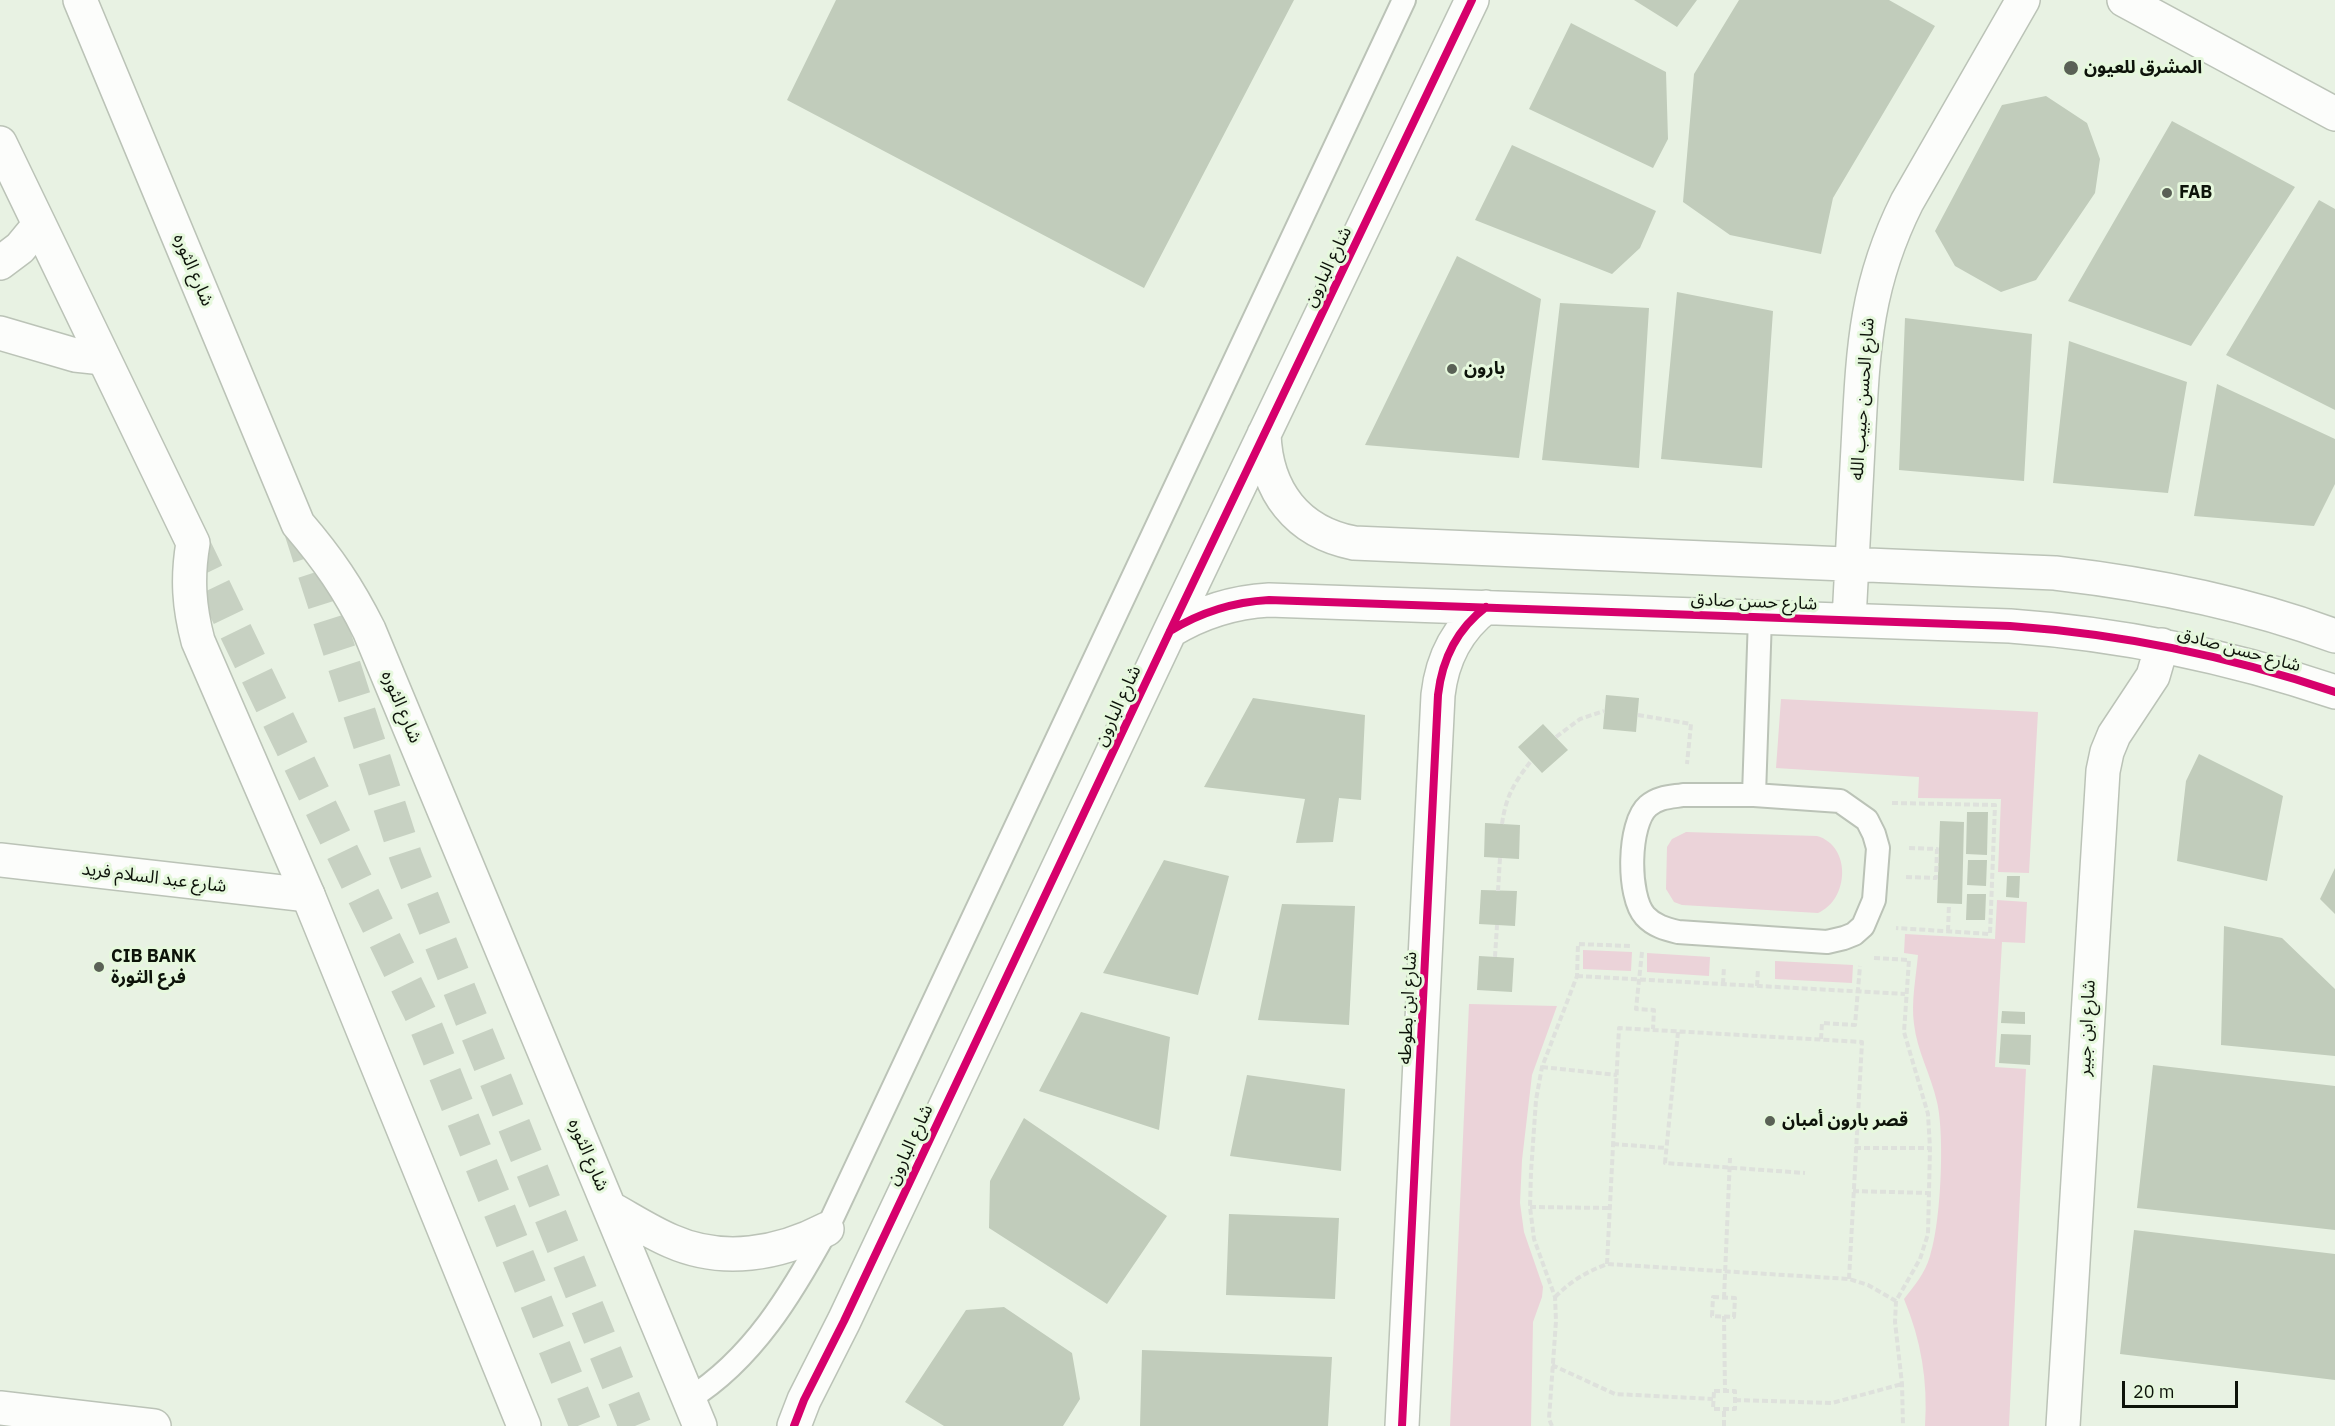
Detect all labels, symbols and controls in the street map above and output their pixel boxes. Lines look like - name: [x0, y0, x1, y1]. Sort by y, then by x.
- place label: المشرق للعيون: [2084, 57, 2202, 79]
- marker: المشرق للعيون: [2062, 59, 2080, 77]
- place label: FAB: [2179, 182, 2212, 204]
- marker: FAB: [2160, 186, 2174, 200]
- street label: شارع البارون: [1299, 223, 1357, 311]
- street label: شارع الثوره: [168, 230, 218, 310]
- street label: شارع الحسن حبيب الله: [1847, 317, 1879, 481]
- place label: بارون: [1464, 358, 1505, 380]
- marker: بارون: [1445, 362, 1459, 376]
- street label: شارع حسن صادق: [1690, 589, 1818, 615]
- street label: شارع حسن صادق: [2175, 623, 2303, 677]
- street label: شارع البارون: [1090, 662, 1146, 750]
- street label: شارع الثوره: [376, 667, 426, 747]
- street label: شارع عبد السلام فريد: [80, 858, 228, 898]
- place label: CIB BANK فرع الثورة: [111, 946, 196, 988]
- street label: شارع ابن بطوطه: [1394, 951, 1422, 1065]
- marker: CIB BANK فرع الثورة: [92, 960, 106, 974]
- street label: شارع ابن جبير: [2074, 979, 2100, 1077]
- street label: شارع البارون: [882, 1101, 938, 1189]
- place label: قصر بارون أمبان: [1782, 1110, 1908, 1132]
- marker: قصر بارون أمبان: [1763, 1114, 1777, 1128]
- street label: شارع الثوره: [563, 1115, 613, 1195]
- scale bar: [2125, 1369, 2240, 1407]
- text: 20 m: [2133, 1380, 2175, 1403]

